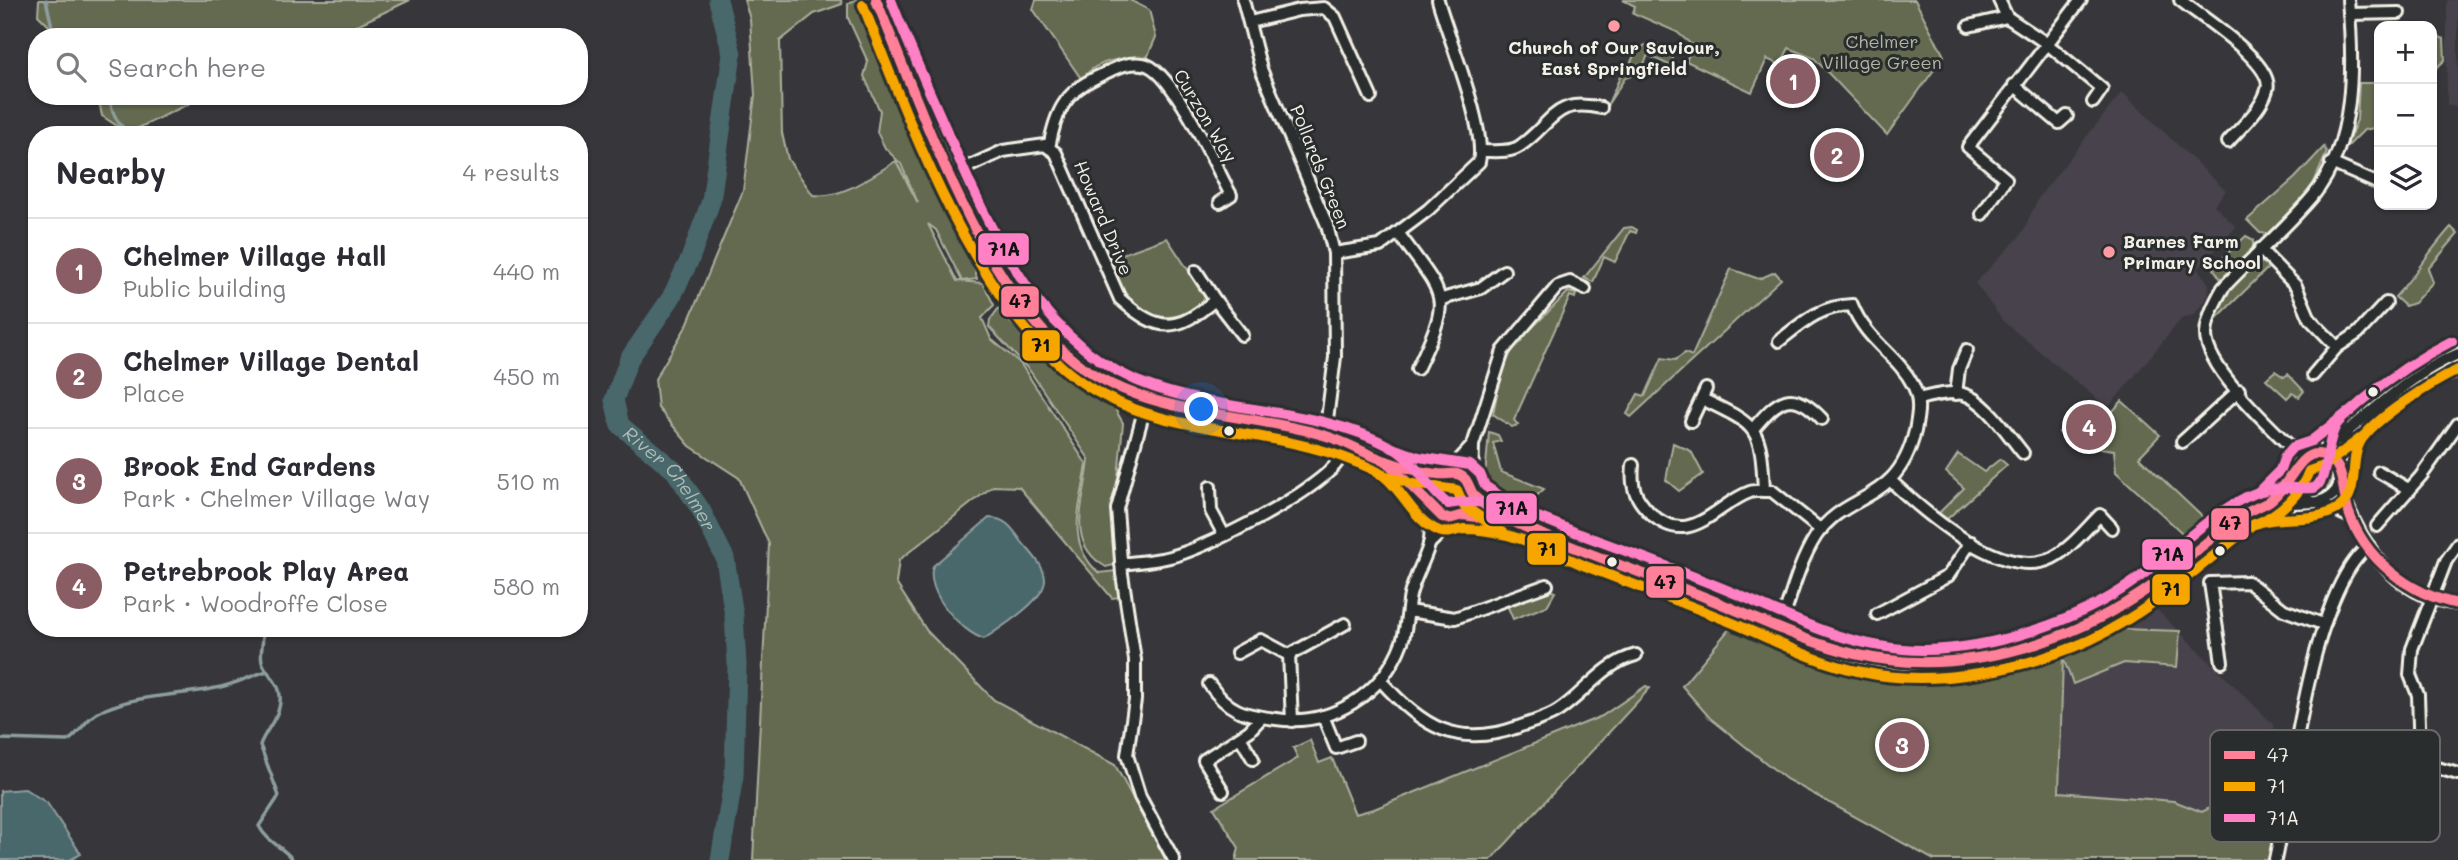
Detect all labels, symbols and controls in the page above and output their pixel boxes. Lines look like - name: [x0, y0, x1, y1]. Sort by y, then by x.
- marker: Church of Our Saviour, East Springfield: [1606, 18, 1622, 34]
- map controls: [2374, 21, 2437, 210]
- button: +: [2374, 21, 2437, 84]
- search box: [28, 28, 588, 105]
- park label: Chelmer Village Green: [1822, 29, 1942, 74]
- place label: Church of Our Saviour, East Springfield: [1508, 35, 1720, 80]
- icon: search: [52, 48, 90, 86]
- text: Search here: [108, 50, 266, 84]
- pin: 1: [1770, 55, 1816, 107]
- street label: Curzon Way: [1169, 64, 1243, 166]
- button: −: [2374, 84, 2437, 147]
- street label: Pollards Green: [1285, 101, 1357, 232]
- pin: 2: [1814, 129, 1860, 181]
- button: layers: [2374, 147, 2437, 210]
- text: Nearby: [56, 152, 166, 192]
- text: 4 results: [463, 157, 560, 187]
- street label: Howard Drive: [1069, 157, 1139, 279]
- place label: Barnes Farm Primary School: [2123, 229, 2261, 274]
- line badge: 71A: [977, 232, 1030, 266]
- text: 71A: [988, 236, 1020, 261]
- text: Chelmer Village Hall: [123, 239, 386, 273]
- marker: Barnes Farm Primary School: [2101, 244, 2117, 260]
- text: 1: [74, 256, 84, 286]
- text: 440 m: [493, 256, 560, 286]
- text: Public building: [123, 273, 286, 303]
- line badge: 47: [1000, 285, 1040, 318]
- text: 47: [1009, 288, 1032, 313]
- line badge: 71: [1021, 329, 1061, 362]
- text: 71: [1031, 332, 1051, 357]
- text: Chelmer Village Dental: [123, 344, 419, 378]
- text: 2: [73, 361, 85, 391]
- text: 450 m: [493, 361, 560, 391]
- text: Place: [123, 378, 185, 408]
- unlabelled marker: [2366, 385, 2380, 399]
- your location: [1184, 392, 1218, 426]
- pin: 4: [2066, 401, 2112, 453]
- water label: River Chelmer: [618, 420, 722, 535]
- unlabelled marker: [1222, 424, 1236, 438]
- text: Brook End Gardens: [123, 449, 376, 483]
- text: 3: [72, 466, 86, 496]
- text: 510 m: [496, 466, 560, 496]
- text: Park · Chelmer Village Way: [123, 483, 430, 513]
- line badge: 71A: [1485, 492, 1538, 525]
- text: 71A: [1496, 495, 1528, 520]
- line badge: 47: [2210, 507, 2250, 541]
- text: 47: [2219, 510, 2242, 535]
- line badge: 71: [1526, 532, 1567, 566]
- text: 71: [1537, 536, 1557, 561]
- line badge: 71A: [2141, 538, 2194, 571]
- text: 71A: [2152, 541, 2184, 566]
- unlabelled marker: [2213, 544, 2227, 558]
- text: Petrebrook Play Area: [123, 554, 409, 588]
- unlabelled marker: [1605, 555, 1619, 569]
- line badge: 47: [1645, 565, 1685, 599]
- text: 47: [1654, 569, 1677, 594]
- text: 4: [72, 571, 86, 601]
- text: 580 m: [493, 571, 560, 601]
- line badge: 71: [2151, 573, 2191, 606]
- text: 71: [2161, 576, 2181, 601]
- text: Park · Woodroffe Close: [123, 588, 388, 618]
- pin: 3: [1879, 719, 1925, 771]
- legend: [2210, 730, 2440, 842]
- text: 47: [2267, 742, 2289, 767]
- text: 71: [2267, 773, 2286, 798]
- text: 71A: [2267, 805, 2299, 830]

